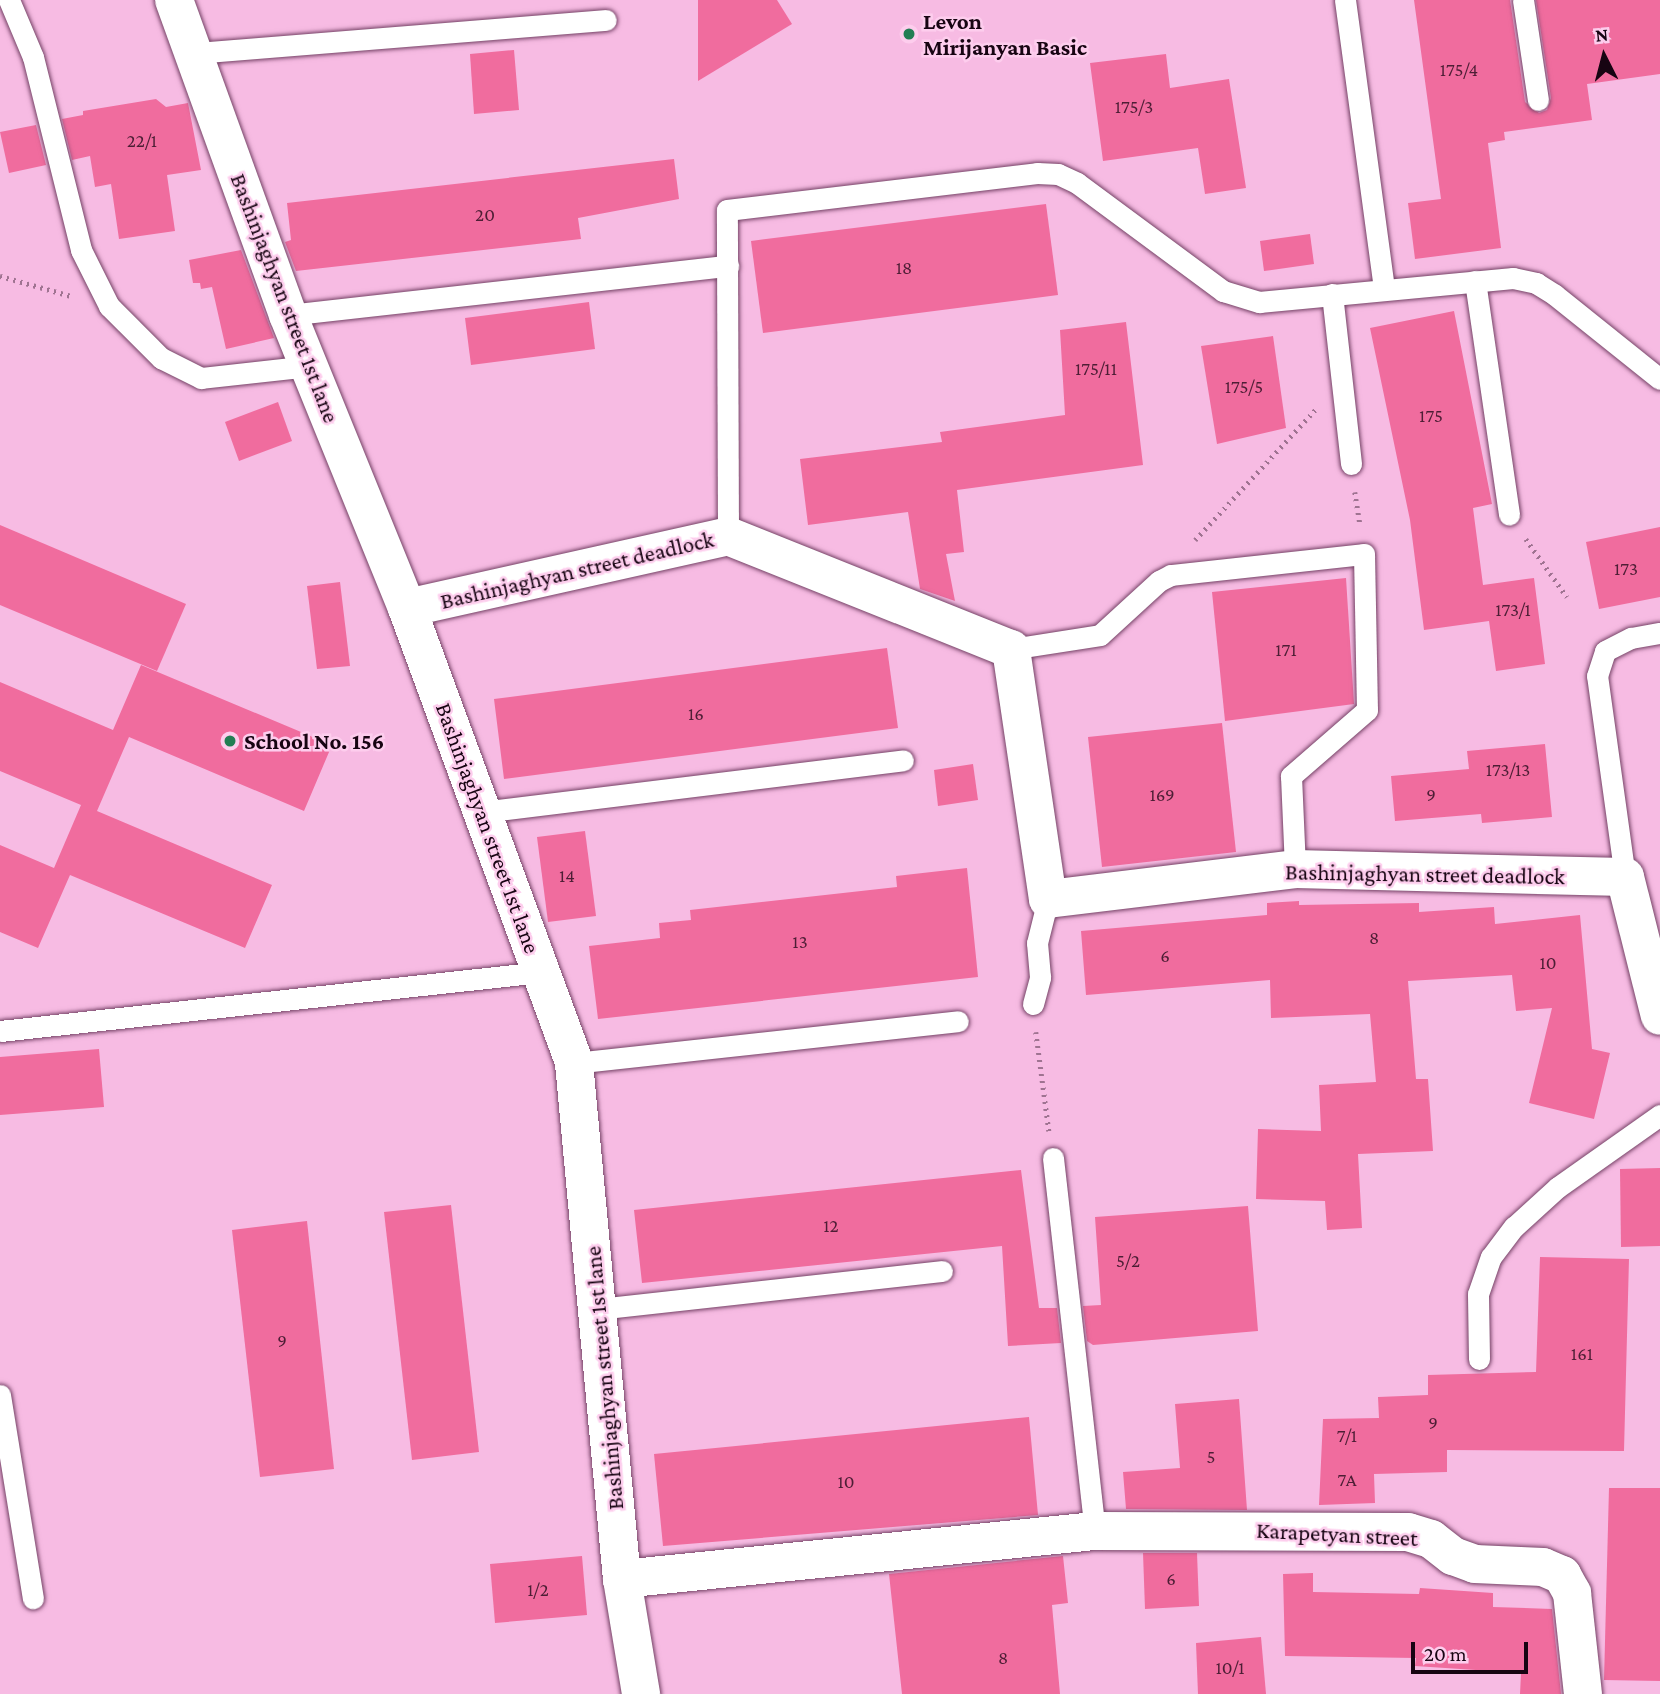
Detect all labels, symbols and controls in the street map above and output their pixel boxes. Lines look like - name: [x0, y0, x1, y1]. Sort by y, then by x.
- place label: Levon Mirijanyan Basic: [923, 7, 1087, 61]
- north arrow: [1569, 21, 1639, 91]
- text: N: [1594, 23, 1609, 46]
- marker: Levon Mirijanyan Basic: [901, 26, 917, 42]
- house number: 175/4: [1440, 59, 1478, 81]
- house number: 175/3: [1115, 96, 1153, 118]
- house number: 22/1: [127, 130, 157, 152]
- street label: Bashinjaghyan street 1st lane: [225, 169, 345, 427]
- house number: 20: [475, 204, 495, 226]
- house number: 18: [896, 257, 912, 279]
- house number: 175/11: [1075, 358, 1117, 380]
- house number: 175/5: [1225, 376, 1263, 398]
- house number: 175: [1419, 405, 1443, 427]
- street label: Bashinjaghyan street deadlock: [438, 525, 716, 615]
- house number: 173: [1614, 558, 1638, 580]
- house number: 173/1: [1495, 599, 1531, 621]
- house number: 171: [1275, 639, 1297, 661]
- street label: Bashinjaghyan street 1st lane: [430, 699, 546, 957]
- house number: 16: [688, 703, 704, 725]
- place label: School No. 156: [244, 727, 384, 755]
- marker: School No. 156: [222, 733, 238, 749]
- house number: 173/13: [1486, 759, 1530, 781]
- house number: 169: [1149, 784, 1175, 806]
- house number: 9: [1426, 784, 1436, 806]
- street label: Bashinjaghyan street deadlock: [1285, 858, 1565, 890]
- house number: 14: [559, 865, 575, 887]
- house number: 8: [1369, 927, 1379, 949]
- house number: 13: [792, 931, 808, 953]
- house number: 6: [1160, 945, 1170, 967]
- house number: 10: [1539, 952, 1557, 974]
- house number: 12: [823, 1215, 839, 1237]
- street label: Bashinjaghyan street 1st lane: [579, 1245, 629, 1511]
- house number: 5/2: [1116, 1250, 1140, 1272]
- house number: 9: [277, 1330, 287, 1352]
- house number: 161: [1571, 1343, 1593, 1365]
- house number: 9: [1428, 1412, 1438, 1434]
- house number: 7/1: [1337, 1425, 1357, 1447]
- house number: 5: [1207, 1446, 1215, 1468]
- house number: 7A: [1338, 1469, 1356, 1491]
- house number: 10: [837, 1471, 855, 1493]
- street label: Karapetyan street: [1256, 1516, 1418, 1552]
- house number: 6: [1166, 1568, 1176, 1590]
- house number: 1/2: [527, 1579, 549, 1601]
- scale bar: [1415, 1628, 1532, 1672]
- text: 20 m: [1424, 1642, 1467, 1666]
- house number: 8: [998, 1647, 1008, 1669]
- house number: 10/1: [1216, 1657, 1244, 1679]

